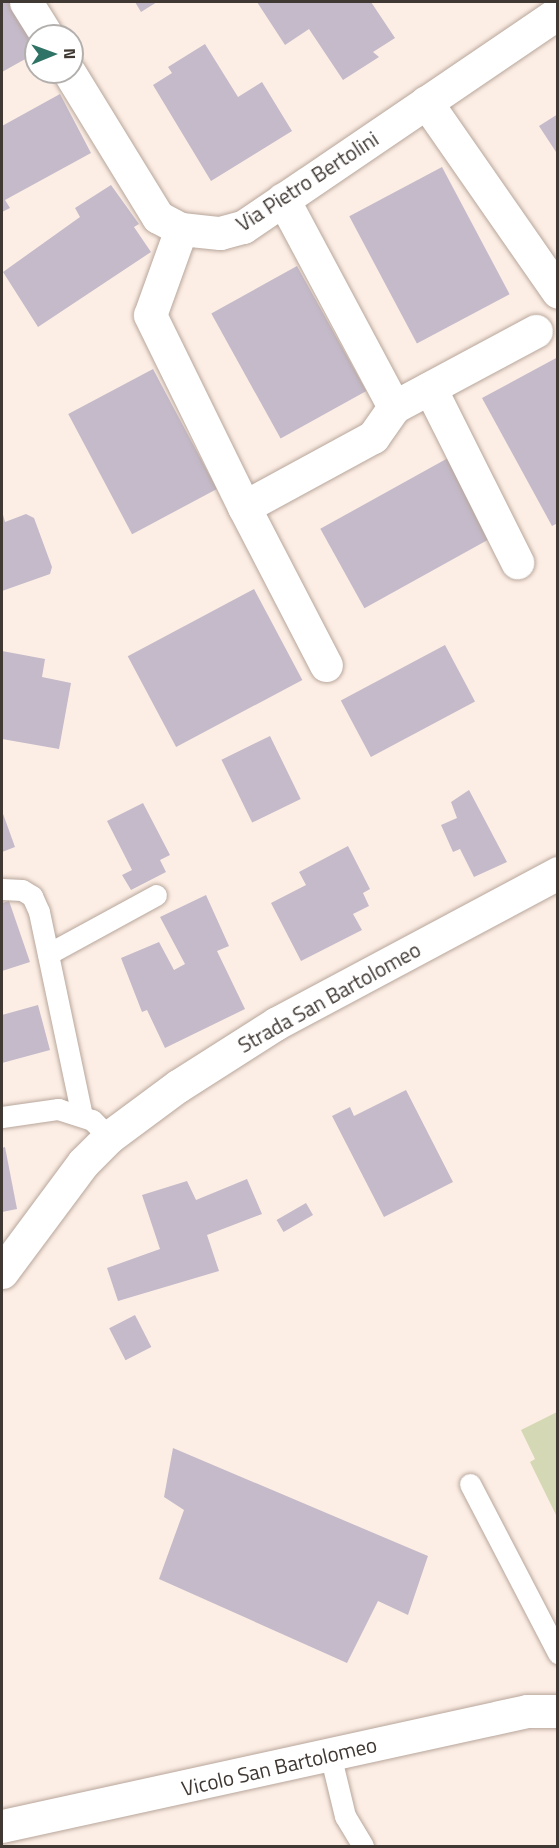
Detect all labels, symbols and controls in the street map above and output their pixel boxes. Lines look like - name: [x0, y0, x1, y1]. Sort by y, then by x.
- north arrow: [24, 24, 84, 84]
- text: N: [58, 48, 82, 59]
- street label: Via Pietro Bertolini: [231, 126, 383, 236]
- street label: Strada San Bartolomeo: [233, 936, 425, 1058]
- street label: Vicolo San Bartolomeo: [179, 1731, 379, 1801]

